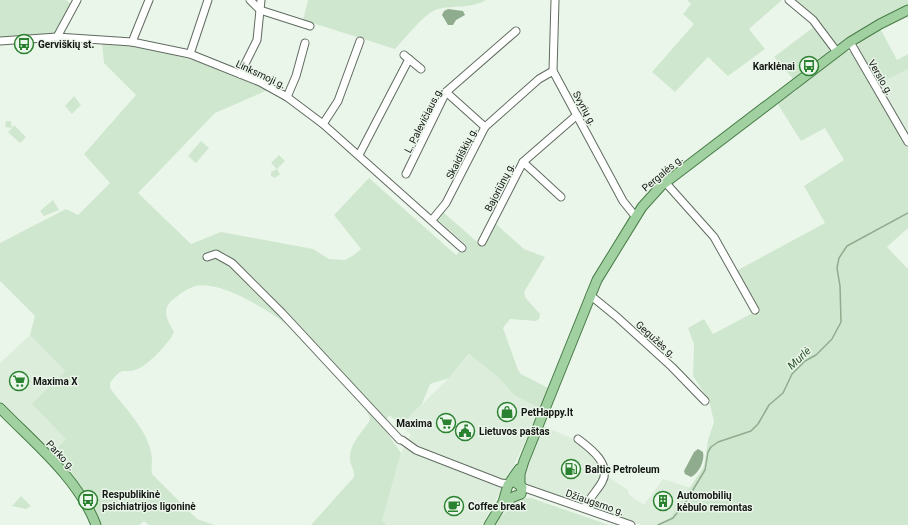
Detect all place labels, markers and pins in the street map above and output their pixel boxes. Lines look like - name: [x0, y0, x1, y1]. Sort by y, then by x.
- bus stop icon: Gerviškių st.: [13, 33, 35, 55]
- place label: Gerviškių st.: [38, 39, 94, 50]
- bus stop icon: Karklėnai: [798, 55, 820, 77]
- place label: Karklėnai: [753, 61, 795, 72]
- supermarket icon: Maxima X: [8, 370, 30, 392]
- place label: Maxima X: [33, 376, 78, 387]
- shop icon: PetHappy.lt: [496, 401, 518, 423]
- place label: PetHappy.lt: [521, 407, 574, 418]
- supermarket icon: Maxima: [435, 412, 457, 434]
- place label: Maxima: [396, 418, 433, 429]
- public building icon: Lietuvos paštas: [454, 420, 476, 442]
- place label: Lietuvos paštas: [479, 426, 550, 437]
- fuel station icon: Baltic Petroleum: [560, 458, 582, 480]
- place label: Baltic Petroleum: [585, 464, 660, 475]
- bus stop icon: Respublikinė psichiatrijos ligoninė: [77, 489, 99, 511]
- place label: Respublikinė psichiatrijos ligoninė: [102, 489, 196, 512]
- building icon: Automobilių kėbulo remontas: [652, 490, 674, 512]
- place label: Automobilių kėbulo remontas: [677, 490, 752, 513]
- cafe icon: Coffee break: [443, 495, 465, 517]
- place label: Coffee break: [468, 501, 526, 512]

